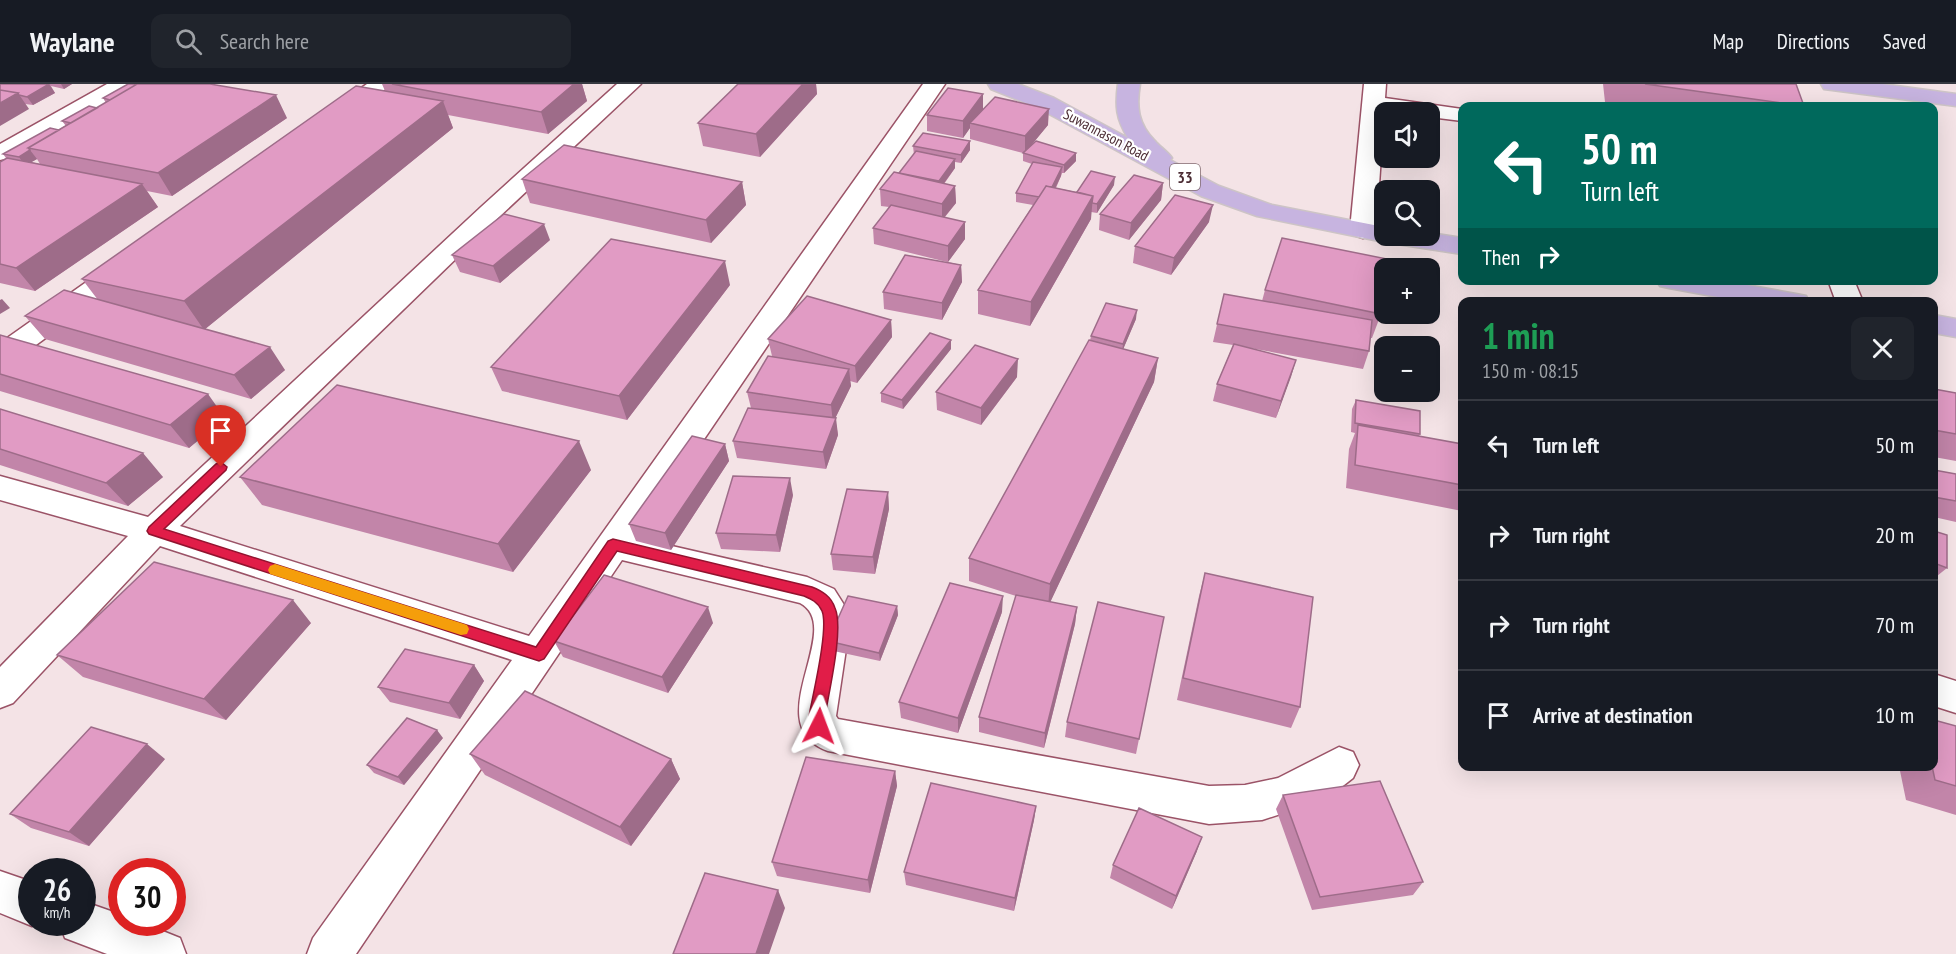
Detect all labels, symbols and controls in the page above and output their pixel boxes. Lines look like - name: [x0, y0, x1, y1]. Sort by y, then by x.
- search box: [151, 14, 571, 68]
- text: Waylane: [30, 23, 115, 60]
- icon: search: [172, 25, 205, 58]
- text: Search here: [220, 27, 309, 55]
- text: Map: [1713, 28, 1744, 55]
- text: Directions: [1777, 28, 1850, 55]
- text: Saved: [1883, 28, 1926, 55]
- map controls: [1374, 102, 1440, 402]
- button: sound: [1374, 102, 1440, 168]
- street label: Suwannason Road: [1060, 104, 1152, 165]
- text: 50 m: [1581, 121, 1658, 176]
- icon: left: [1482, 126, 1560, 204]
- road number: 33: [1170, 164, 1200, 190]
- text: Turn left: [1581, 174, 1659, 208]
- button: search: [1374, 180, 1440, 246]
- icon: right: [1532, 240, 1565, 273]
- text: Then: [1482, 243, 1520, 271]
- button: +: [1374, 258, 1440, 324]
- text: 1 min: [1482, 312, 1555, 359]
- button: close: [1851, 317, 1914, 380]
- button: −: [1374, 336, 1440, 402]
- text: 150 m · 08:15: [1482, 358, 1579, 384]
- pin: [195, 405, 246, 467]
- icon: arrive: [204, 414, 237, 447]
- icon: left: [1482, 429, 1515, 462]
- text: Turn left: [1533, 431, 1599, 459]
- text: 50 m: [1875, 431, 1914, 459]
- icon: right: [1482, 519, 1515, 552]
- text: Turn right: [1533, 521, 1610, 549]
- text: 20 m: [1875, 521, 1914, 549]
- icon: right: [1482, 609, 1515, 642]
- text: Turn right: [1533, 611, 1610, 639]
- text: 70 m: [1875, 611, 1914, 639]
- position arrow: [787, 694, 851, 758]
- icon: arrive: [1482, 699, 1515, 732]
- text: Arrive at destination: [1533, 701, 1693, 729]
- text: 10 m: [1875, 701, 1914, 729]
- speed limit sign: 30: [108, 858, 186, 936]
- text: 26: [43, 870, 71, 909]
- text: km/h: [44, 903, 70, 922]

